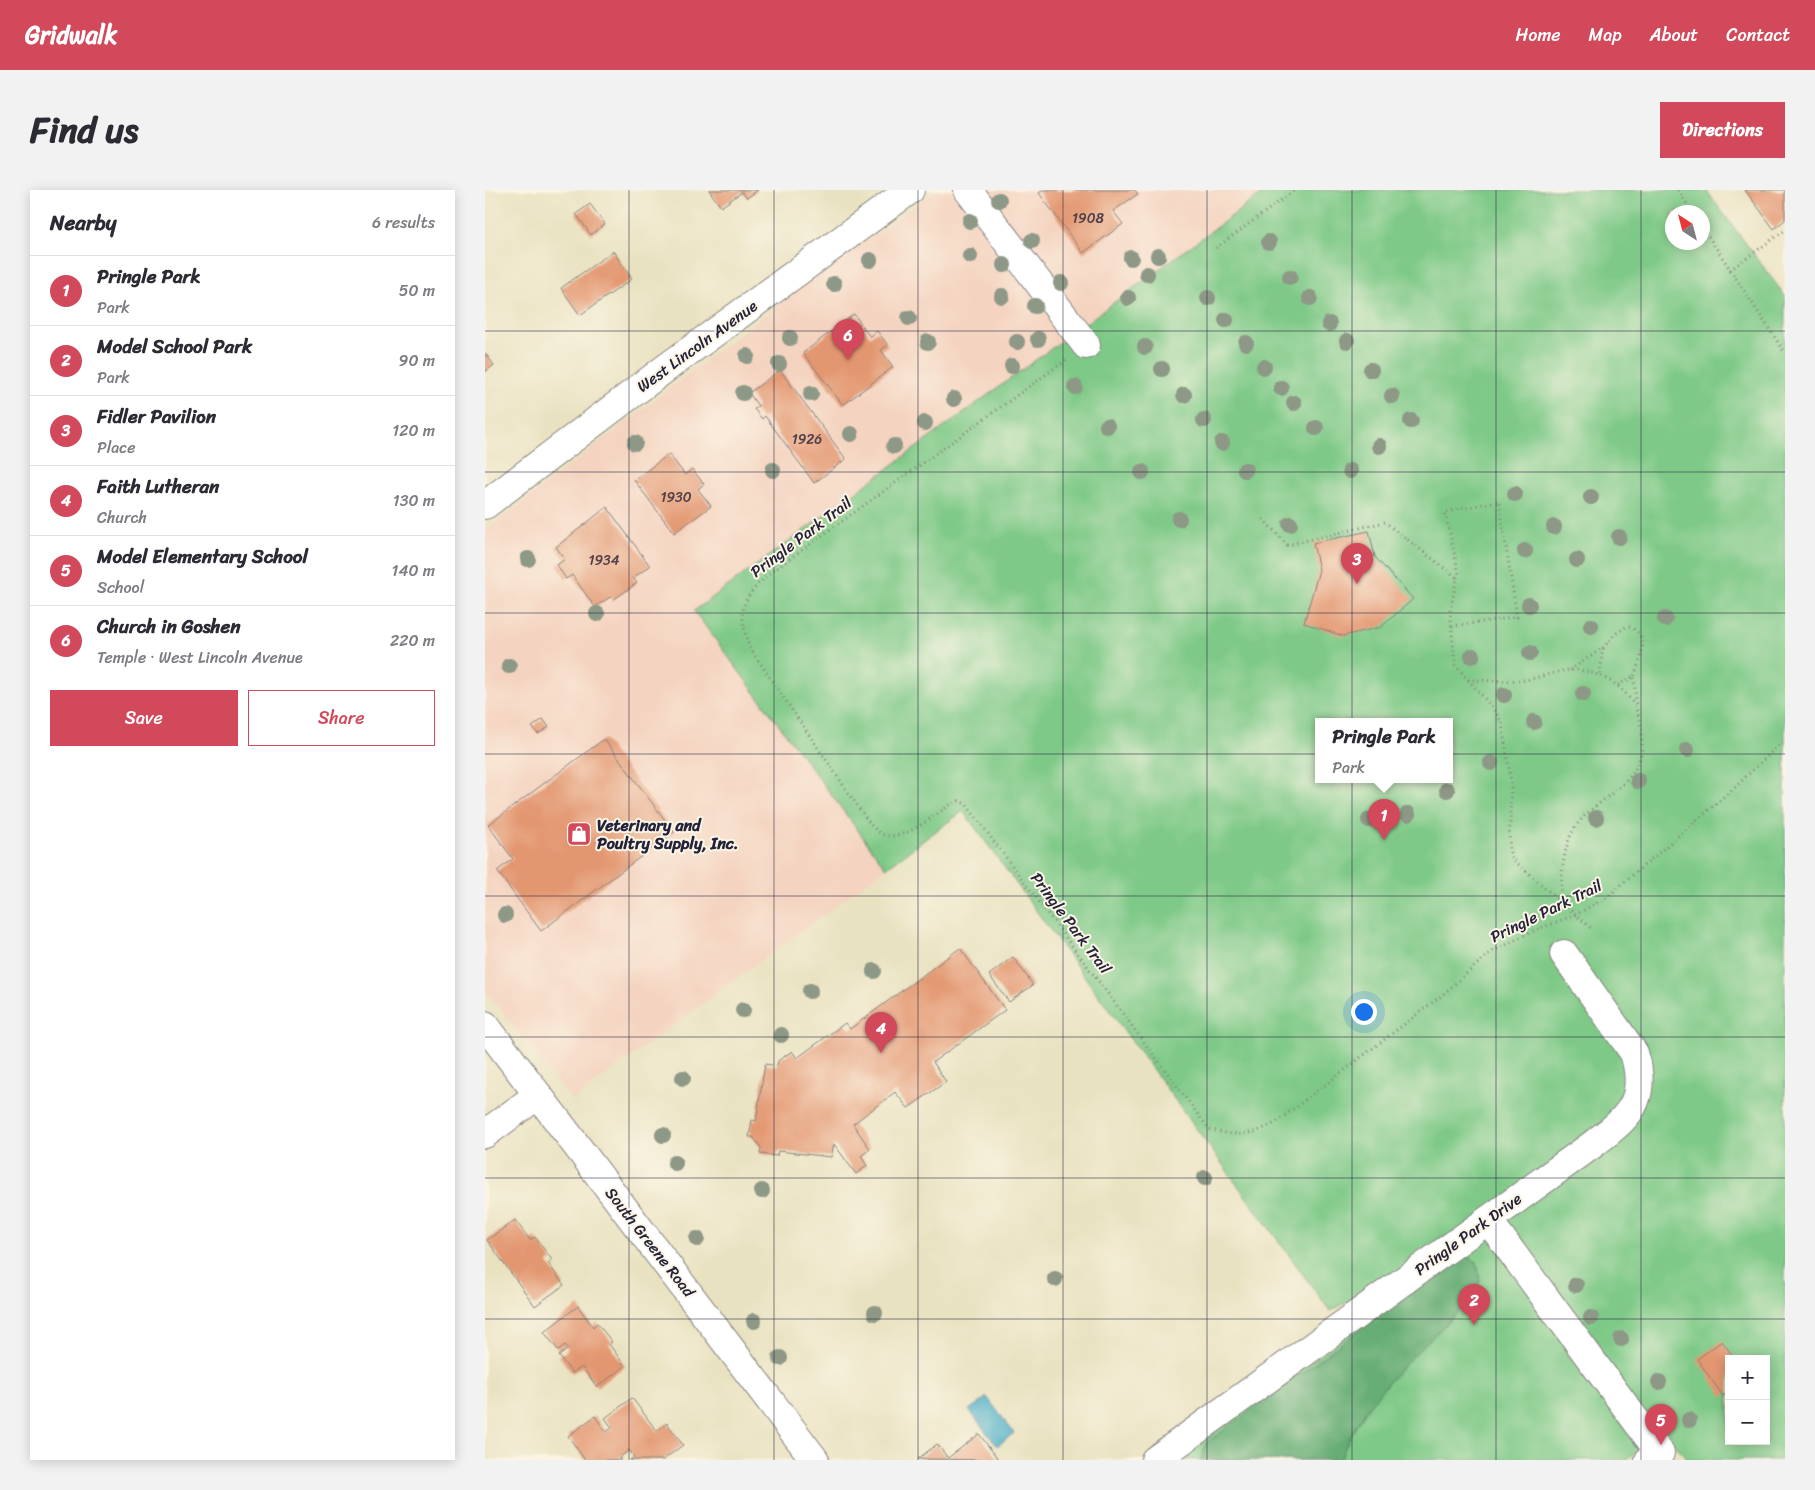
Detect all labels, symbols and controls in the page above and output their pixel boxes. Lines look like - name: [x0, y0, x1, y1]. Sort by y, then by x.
- text: Gridwalk: [25, 14, 117, 56]
- text: Home: [1516, 19, 1561, 51]
- text: Map: [1589, 19, 1622, 51]
- text: About: [1650, 19, 1698, 51]
- text: Contact: [1726, 19, 1790, 51]
- text: Find us: [30, 99, 138, 161]
- button: Directions: [1660, 102, 1785, 158]
- text: Nearby: [50, 204, 116, 242]
- north arrow: [1665, 205, 1710, 250]
- house number: 1908: [1072, 206, 1104, 231]
- text: 6 results: [372, 208, 435, 237]
- text: Pringle Park: [97, 260, 200, 293]
- text: 1: [63, 276, 69, 305]
- text: 50 m: [399, 276, 435, 305]
- street label: West Lincoln Avenue: [630, 292, 764, 400]
- text: Park: [97, 293, 130, 322]
- pin: 6: [832, 319, 864, 360]
- text: Model School Park: [97, 330, 252, 363]
- text: 2: [61, 346, 71, 375]
- text: 90 m: [399, 346, 435, 375]
- text: Park: [97, 363, 130, 392]
- text: Fidler Pavilion: [97, 400, 216, 433]
- text: 3: [62, 416, 70, 445]
- text: 120 m: [392, 416, 435, 445]
- house number: 1926: [792, 427, 822, 452]
- text: Place: [97, 433, 136, 462]
- text: Faith Lutheran: [97, 470, 219, 503]
- house number: 1930: [660, 485, 692, 510]
- text: 4: [61, 486, 71, 515]
- text: 130 m: [393, 486, 435, 515]
- street label: Pringle Park Trail: [744, 488, 859, 585]
- text: Church: [97, 503, 147, 532]
- text: Model Elementary School: [97, 540, 308, 573]
- pin: 3: [1341, 543, 1373, 584]
- house number: 1934: [588, 548, 620, 573]
- text: 5: [61, 556, 71, 585]
- text: 140 m: [392, 556, 435, 585]
- text: School: [97, 573, 144, 602]
- text: Church in Goshen: [97, 610, 241, 643]
- text: 6: [61, 626, 71, 655]
- text: 220 m: [390, 626, 435, 655]
- text: Temple · West Lincoln Avenue: [97, 643, 303, 672]
- button: Save: [50, 690, 238, 746]
- button: Share: [248, 690, 435, 746]
- popup: [1315, 718, 1453, 783]
- text: Pringle Park: [1332, 720, 1436, 753]
- text: Park: [1332, 753, 1365, 782]
- pin: 1: [1368, 799, 1400, 840]
- place label: Veterinary and Poultry Supply, Inc.: [597, 811, 739, 858]
- shop icon: Veterinary and Poultry Supply, Inc.: [566, 821, 592, 847]
- street label: Pringle Park Trail: [1023, 866, 1120, 981]
- street label: Pringle Park Trail: [1485, 871, 1608, 951]
- your location: [1351, 999, 1377, 1025]
- pin: 4: [865, 1012, 897, 1053]
- street label: South Greene Road: [597, 1180, 704, 1305]
- street label: Pringle Park Drive: [1408, 1185, 1528, 1283]
- pin: 2: [1458, 1284, 1490, 1325]
- map controls: [1725, 1355, 1770, 1445]
- button: +: [1725, 1355, 1770, 1400]
- button: −: [1725, 1400, 1770, 1445]
- pin: 5: [1645, 1404, 1677, 1445]

